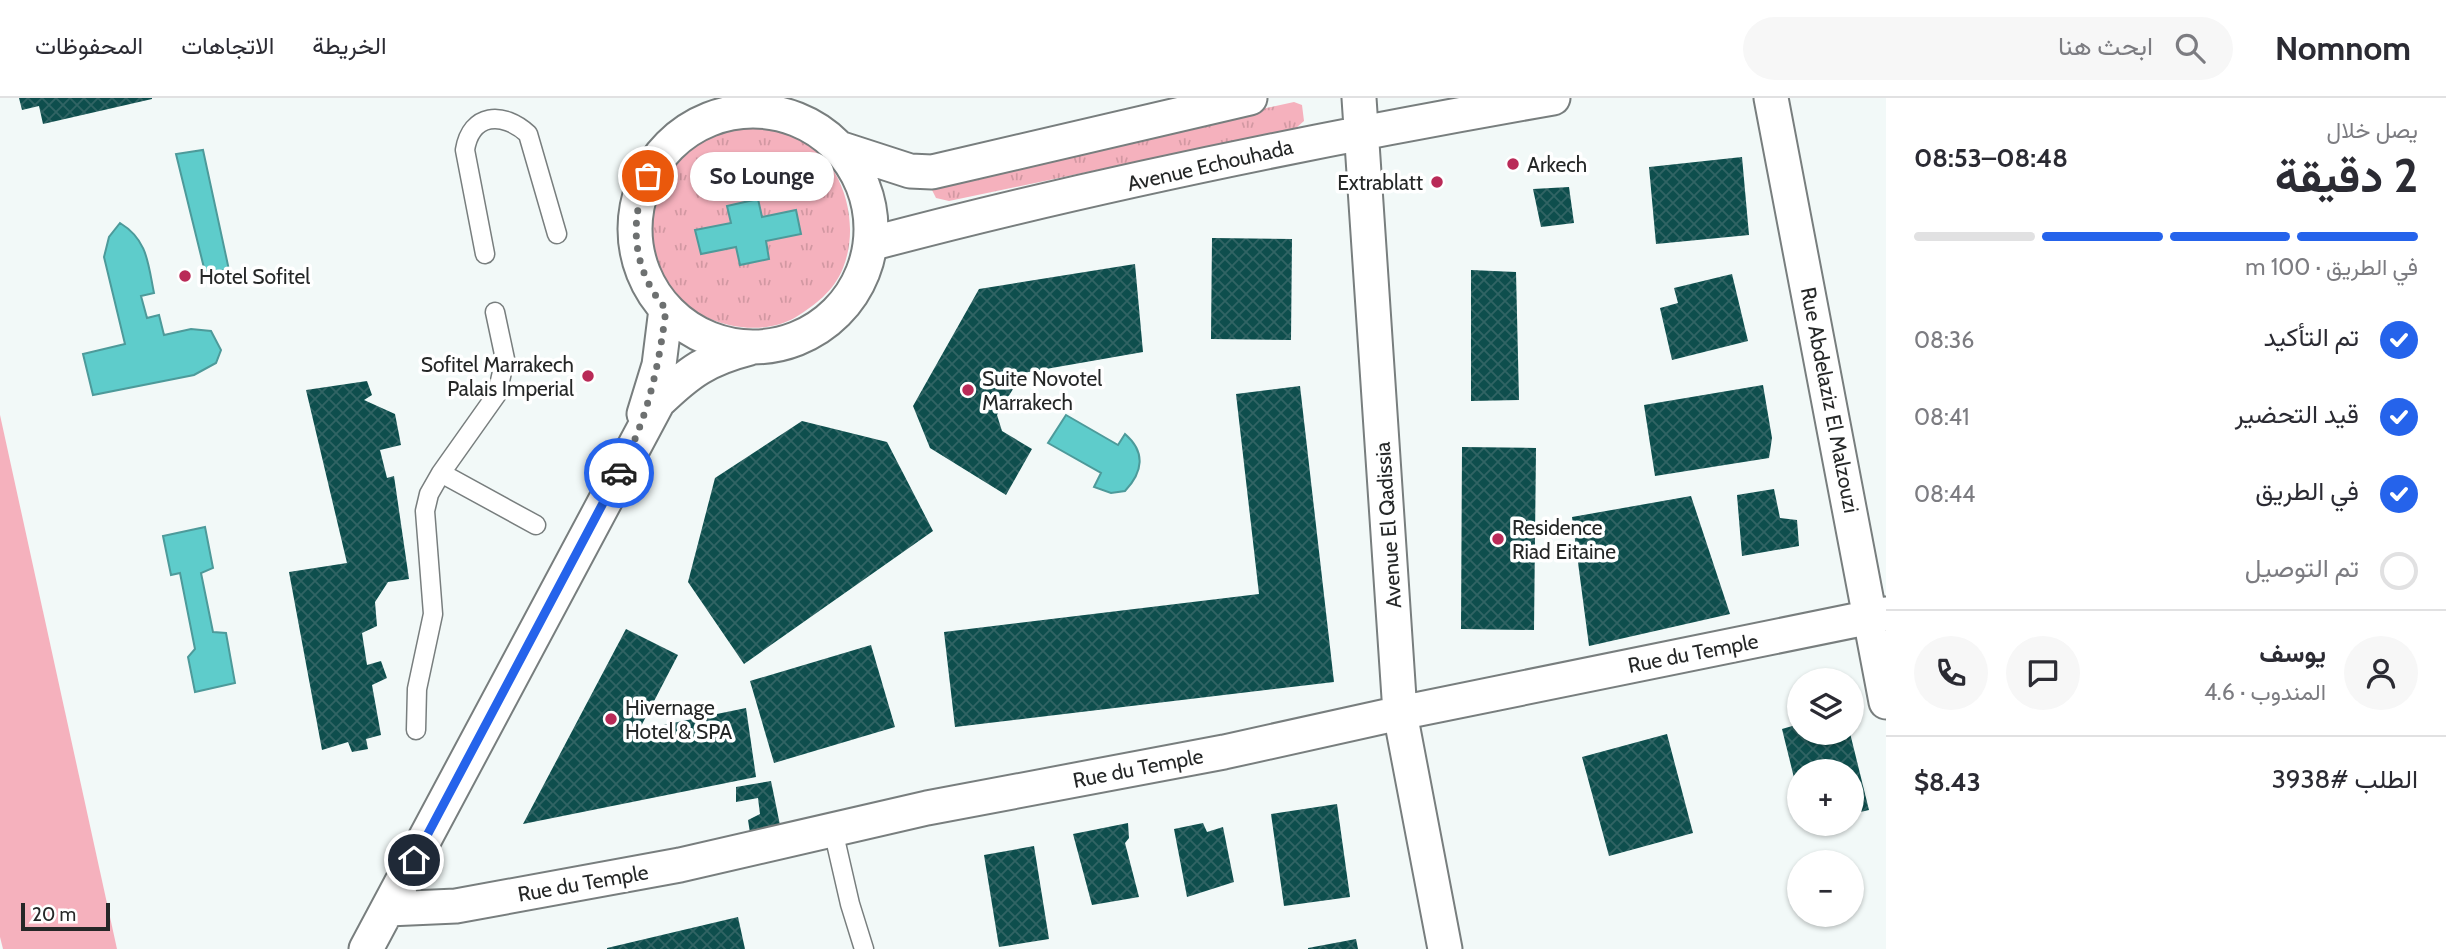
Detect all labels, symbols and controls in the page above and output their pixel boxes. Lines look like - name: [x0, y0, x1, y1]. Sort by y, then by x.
- search box: [1743, 17, 2233, 80]
- text: Nomnom: [2275, 28, 2411, 68]
- icon: search: [2171, 29, 2209, 67]
- text: ابحث هنا: [2058, 30, 2153, 62]
- text: المحفوظات: [35, 31, 143, 60]
- text: الاتجاهات: [181, 31, 274, 60]
- text: الخريطة: [312, 31, 387, 60]
- text: يصل خلال: [2326, 116, 2418, 144]
- street label: Avenue Echouhada: [1125, 134, 1295, 196]
- text: 08:48–08:53: [1914, 142, 2068, 174]
- pin: [618, 146, 678, 206]
- text: 2 دقيقة: [2275, 148, 2418, 204]
- callout: So Lounge: [690, 152, 834, 200]
- place label: Arkech: [1527, 152, 1587, 177]
- marker: Arkech: [1505, 156, 1521, 172]
- icon: bag: [629, 157, 667, 195]
- text: So Lounge: [710, 162, 814, 190]
- place label: Extrablatt: [1337, 170, 1423, 195]
- marker: Extrablatt: [1429, 174, 1445, 190]
- text: في الطريق · 100 m: [2245, 253, 2418, 281]
- place label: Hotel Sofitel: [199, 264, 310, 289]
- marker: Hotel Sofitel: [177, 268, 193, 284]
- street label: Rue Abdelaziz El Malzouzi: [1796, 285, 1864, 515]
- text: تم التأكيد: [2264, 321, 2359, 353]
- icon: check: [2380, 321, 2418, 359]
- text: 08:36: [1914, 326, 1974, 354]
- place label: Sofitel Marrakech Palais Imperial: [421, 352, 574, 401]
- place label: Suite Novotel Marrakech: [982, 366, 1102, 415]
- marker: Sofitel Marrakech Palais Imperial: [580, 368, 596, 384]
- marker: Suite Novotel Marrakech: [960, 382, 976, 398]
- text: قيد التحضير: [2235, 398, 2359, 430]
- icon: check: [2380, 398, 2418, 436]
- text: 08:41: [1914, 403, 1970, 431]
- courier: [584, 438, 654, 508]
- street label: Avenue El Qadissia: [1370, 441, 1406, 609]
- icon: car: [600, 454, 638, 492]
- text: في الطريق: [2255, 475, 2359, 507]
- icon: check: [2380, 475, 2418, 513]
- text: 08:44: [1914, 480, 1975, 508]
- place label: Residence Riad Eitaine: [1512, 515, 1616, 564]
- marker: Residence Riad Eitaine: [1490, 531, 1506, 547]
- text: تم التوصيل: [2245, 552, 2359, 584]
- street label: Rue du Temple: [1626, 628, 1761, 678]
- button: phone: [1914, 636, 1988, 710]
- button: chat: [2006, 636, 2080, 710]
- button: person: [2344, 636, 2418, 710]
- text: يوسف: [2259, 637, 2326, 669]
- map controls: [1787, 668, 1864, 927]
- button: layers: [1787, 668, 1864, 745]
- text: المندوب · 4.6: [2204, 678, 2326, 706]
- place label: Hivernage Hotel & SPA: [625, 695, 732, 744]
- marker: Hivernage Hotel & SPA: [603, 711, 619, 727]
- street label: Rue du Temple: [1071, 743, 1206, 793]
- button: +: [1787, 759, 1864, 836]
- text: الطلب #3938: [2272, 763, 2418, 795]
- text: $8.43: [1914, 766, 1981, 798]
- pin: [384, 830, 444, 890]
- icon: home: [395, 841, 433, 879]
- button: −: [1787, 850, 1864, 927]
- street label: Rue du Temple: [516, 859, 651, 907]
- scale bar: [21, 900, 110, 932]
- text: 20 m: [32, 903, 76, 926]

